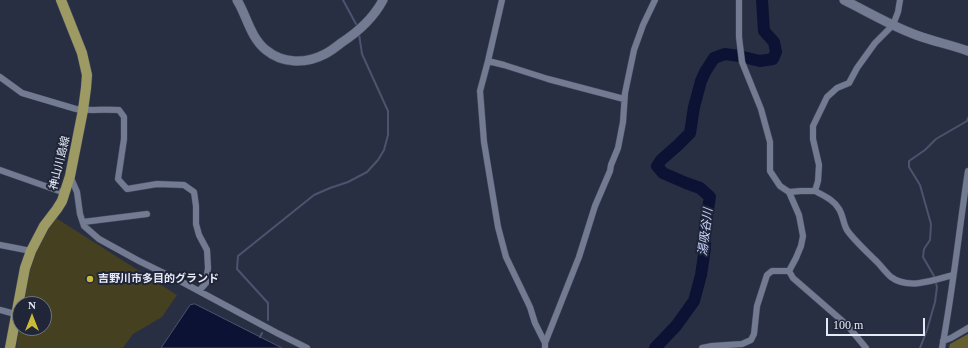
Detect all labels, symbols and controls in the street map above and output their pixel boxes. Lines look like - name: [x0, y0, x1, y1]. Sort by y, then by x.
- street label: 神山川島線: [47, 135, 73, 191]
- water label: 湯吸谷川: [696, 207, 716, 257]
- place label: 吉野川市多目的グランド: [98, 272, 219, 286]
- marker: 吉野川市多目的グランド: [85, 274, 95, 284]
- north arrow: [12, 296, 52, 336]
- text: N: [28, 299, 36, 311]
- scale bar: [828, 310, 927, 336]
- text: 100 m: [833, 318, 863, 332]

